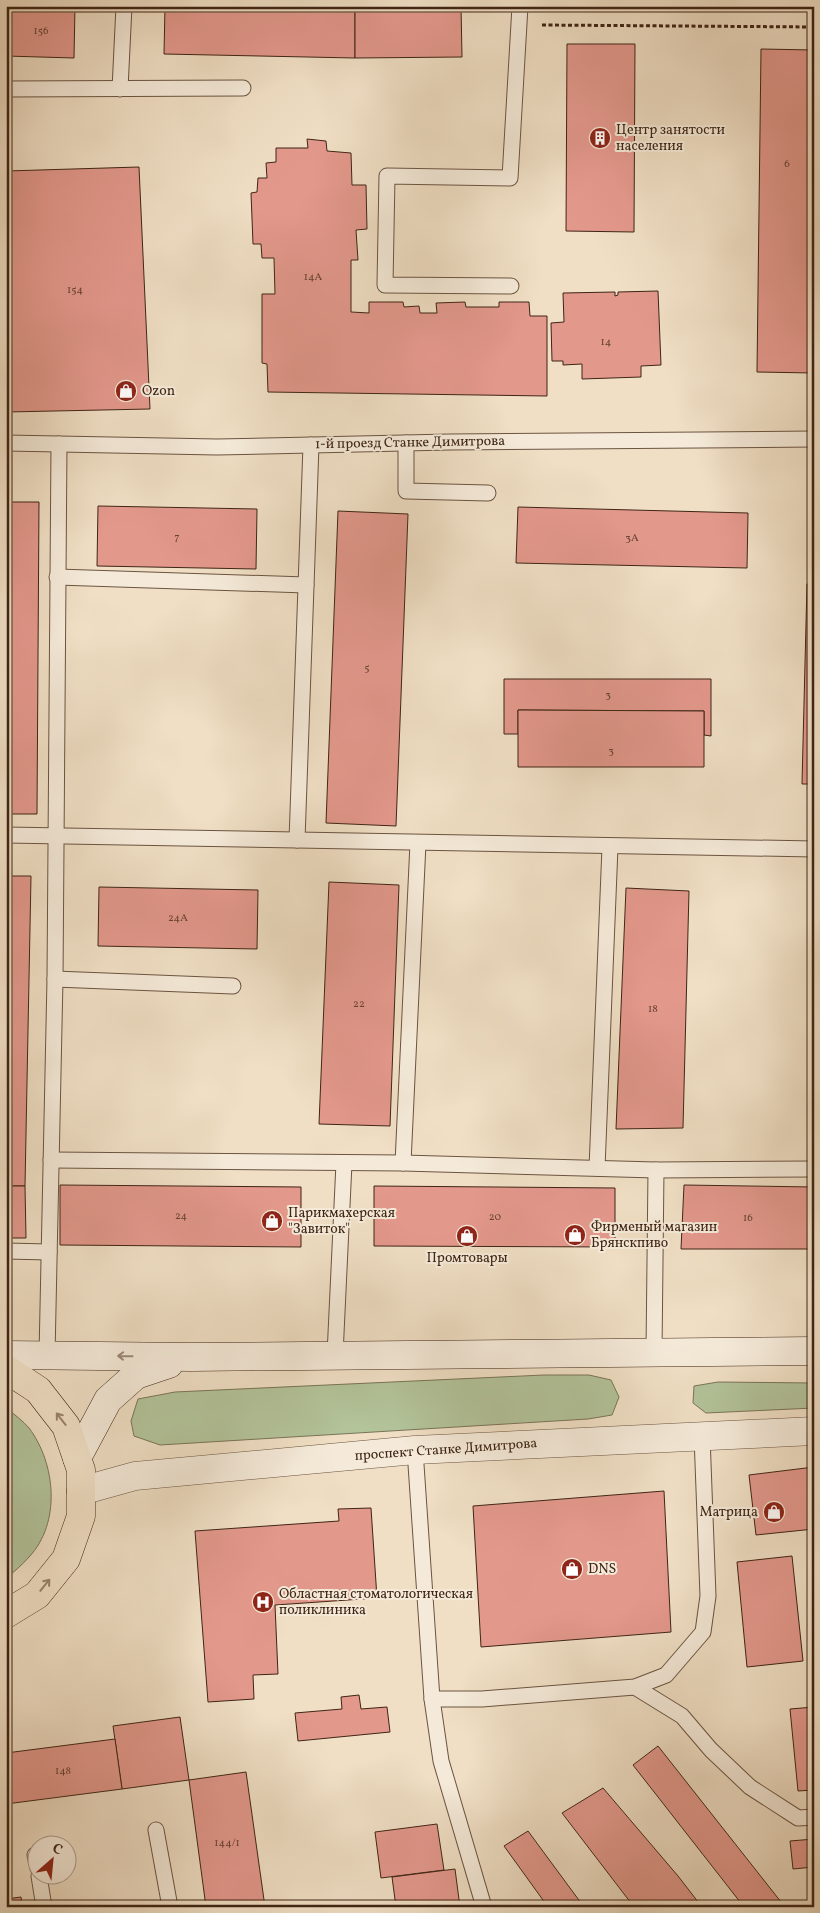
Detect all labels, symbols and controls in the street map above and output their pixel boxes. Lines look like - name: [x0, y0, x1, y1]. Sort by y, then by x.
- house number: 156: [33, 24, 49, 39]
- place label: Центр занятости населения: [616, 121, 726, 156]
- building icon: Центр занятости населения: [588, 126, 612, 150]
- house number: 6: [784, 157, 790, 172]
- house number: 14А: [304, 270, 323, 285]
- house number: 154: [67, 283, 83, 298]
- house number: 14: [601, 335, 612, 350]
- shop icon: Ozon: [114, 379, 138, 403]
- place label: Ozon: [142, 382, 175, 401]
- street label: 1-й проезд Станке Димитрова: [315, 432, 505, 454]
- house number: 7: [174, 530, 180, 545]
- house number: 3А: [625, 531, 639, 546]
- house number: 5: [364, 661, 370, 676]
- house number: 3: [605, 688, 611, 703]
- house number: 3: [608, 744, 614, 759]
- house number: 24А: [168, 911, 188, 926]
- house number: 22: [353, 997, 365, 1012]
- house number: 18: [648, 1002, 658, 1017]
- place label: Парикмахерская "Завиток": [288, 1204, 395, 1239]
- house number: 24: [175, 1209, 187, 1224]
- shop icon: Парикмахерская "Завиток": [260, 1209, 284, 1233]
- house number: 20: [489, 1210, 502, 1225]
- house number: 16: [743, 1211, 753, 1226]
- place label: Фирменый магазин Брянскпиво: [591, 1218, 718, 1253]
- shop icon: Фирменый магазин Брянскпиво: [563, 1223, 587, 1247]
- shop icon: Промтовары: [455, 1224, 479, 1248]
- place label: Промтовары: [426, 1249, 508, 1268]
- one-way arrow: [117, 1351, 133, 1361]
- one-way arrow: [56, 1412, 66, 1426]
- street label: проспект Станке Димитрова: [354, 1434, 538, 1466]
- shop icon: Матрица: [762, 1500, 786, 1524]
- place label: Матрица: [699, 1503, 758, 1522]
- shop icon: DNS: [560, 1557, 584, 1581]
- place label: DNS: [588, 1560, 616, 1579]
- one-way arrow: [39, 1579, 50, 1592]
- place label: Областная стоматологическая поликлиника: [279, 1585, 473, 1620]
- hospital icon: Областная стоматологическая поликлиника: [251, 1590, 275, 1614]
- house number: 148: [55, 1764, 72, 1779]
- north arrow: [28, 1836, 78, 1886]
- house number: 144/1: [214, 1836, 240, 1851]
- text: С: [49, 1839, 66, 1860]

